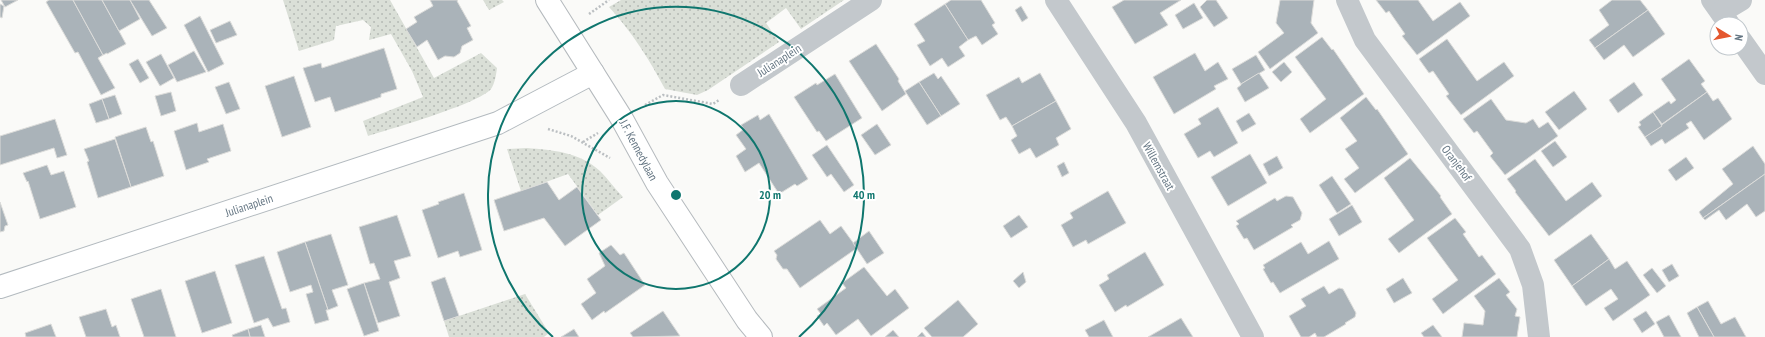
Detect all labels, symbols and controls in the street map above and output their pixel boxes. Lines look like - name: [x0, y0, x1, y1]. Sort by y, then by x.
- north arrow: [1709, 16, 1749, 56]
- text: N: [1731, 34, 1746, 42]
- street label: Julianaplein: [753, 40, 804, 80]
- street label: J.F. Kennedylaan: [616, 116, 661, 183]
- street label: Willemstraat: [1140, 139, 1179, 193]
- street label: Oranjehof: [1439, 142, 1476, 185]
- text: 20 m: [759, 187, 781, 202]
- text: 40 m: [853, 187, 875, 202]
- centre of rings: [669, 188, 683, 202]
- street label: Julianaplein: [222, 190, 275, 220]

